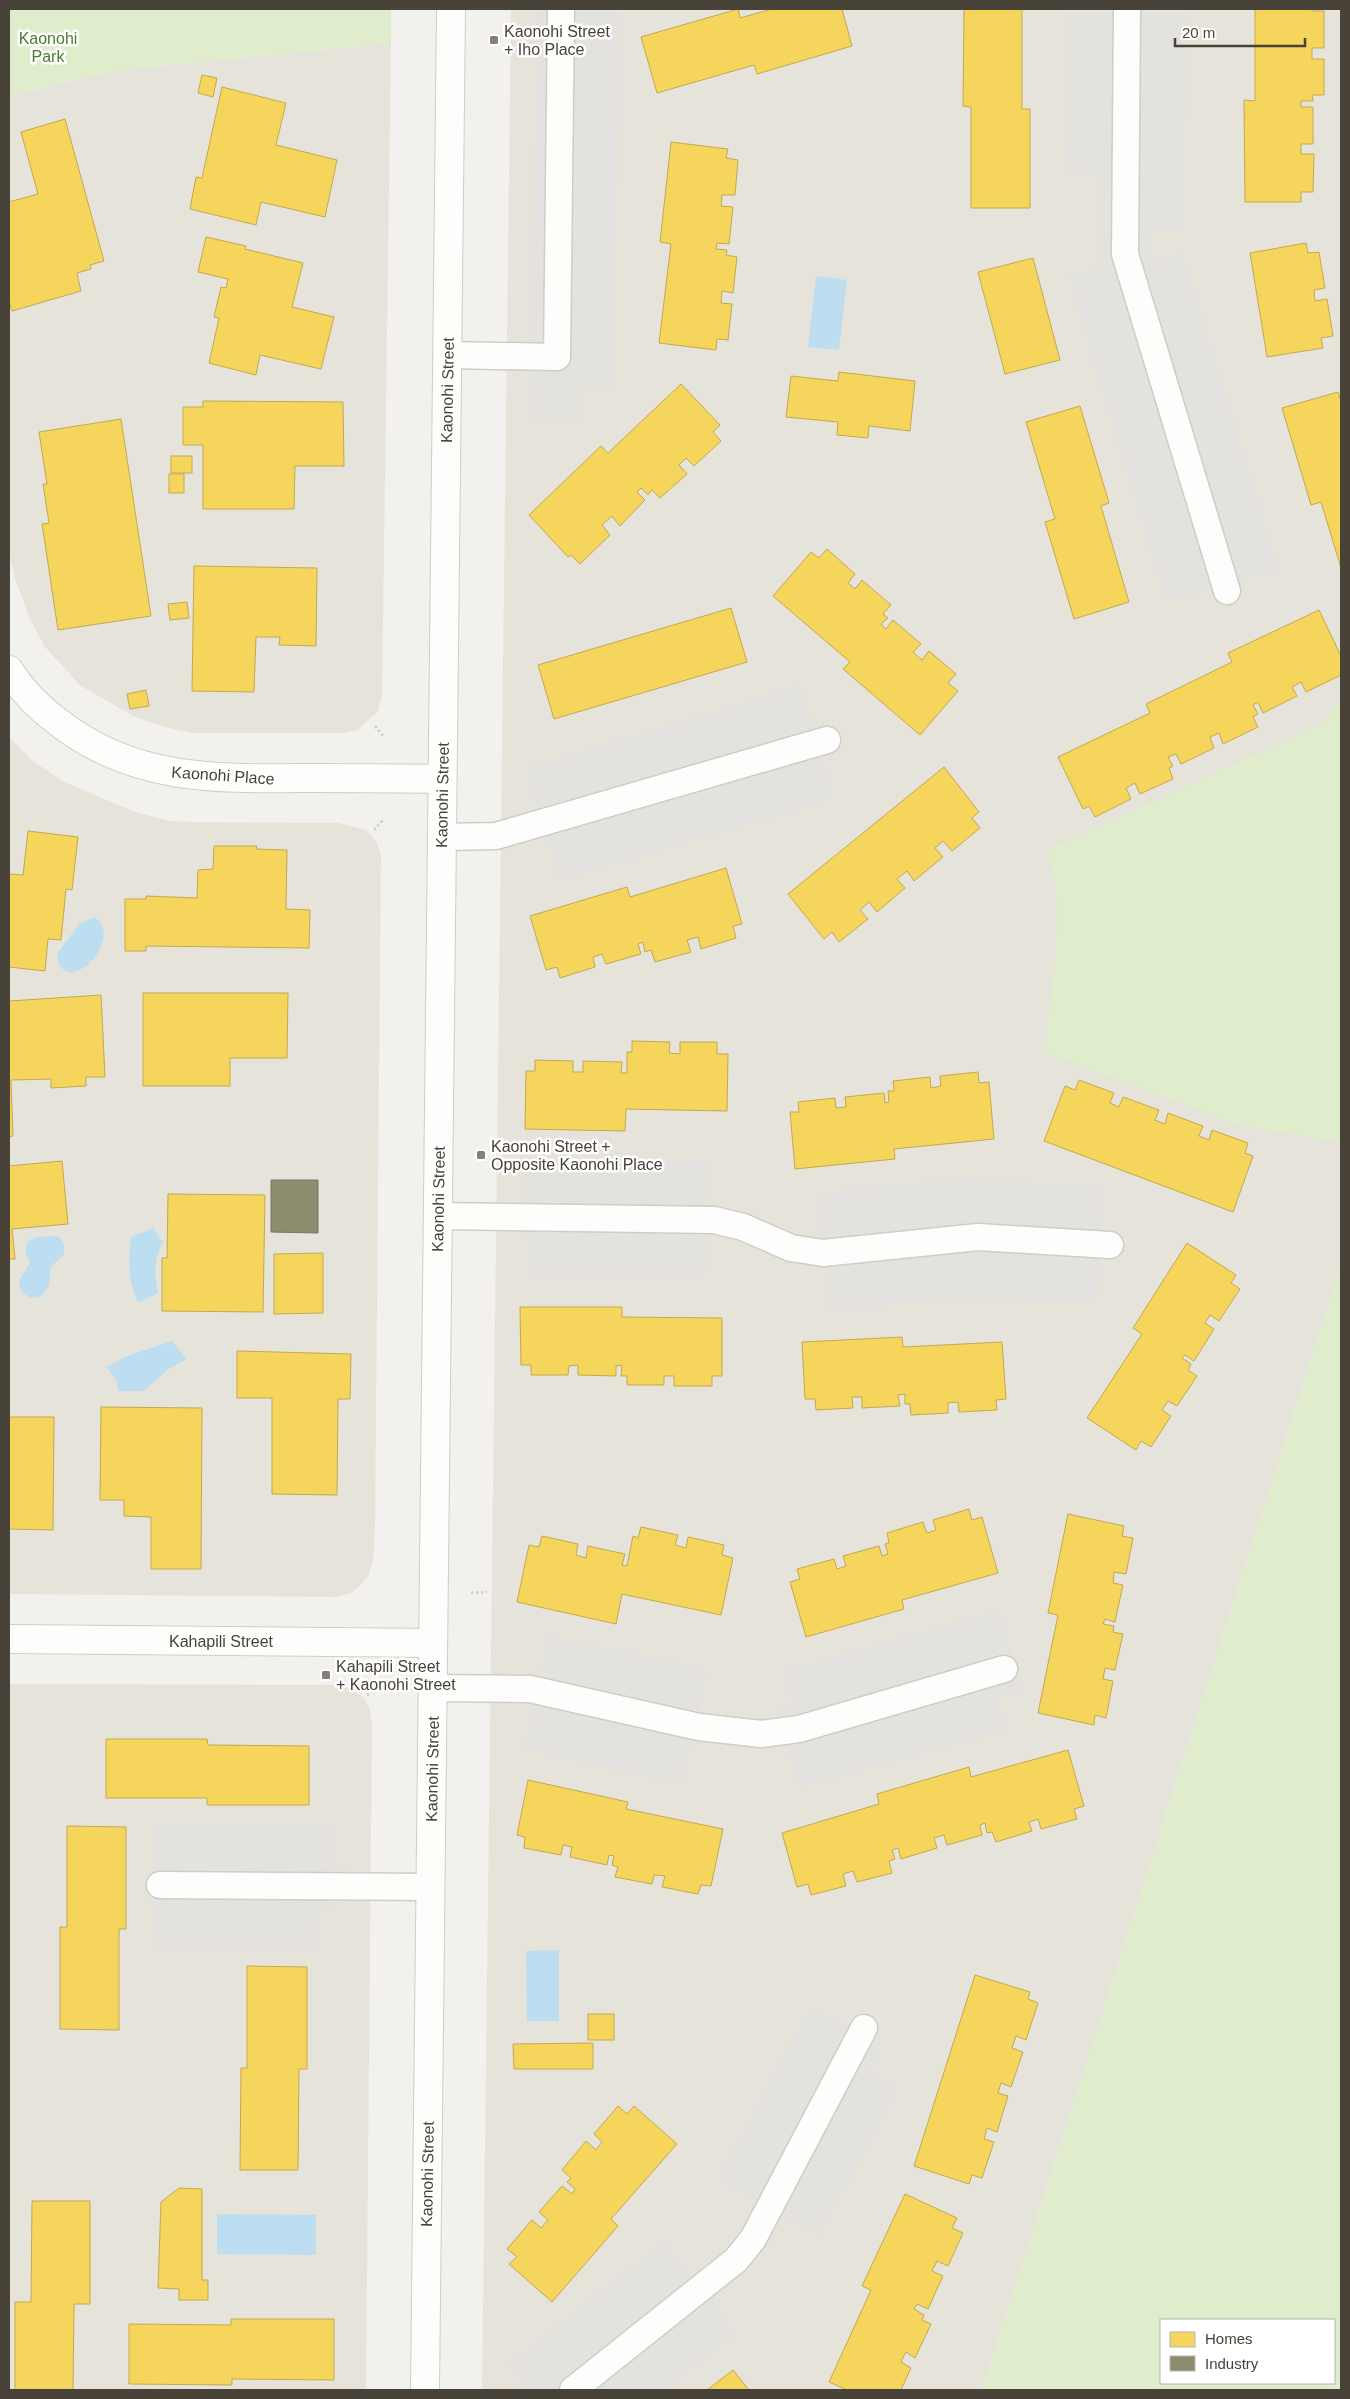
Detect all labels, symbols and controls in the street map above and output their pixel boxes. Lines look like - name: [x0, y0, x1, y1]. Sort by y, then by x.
- scale bar: [1175, 15, 1305, 47]
- place label: Kaonohi Street + Iho Place: [504, 23, 610, 58]
- text: 20 m: [1182, 24, 1215, 41]
- park label: Kaonohi Park: [19, 30, 77, 65]
- marker: Kaonohi Street + Iho Place: [488, 34, 500, 46]
- street label: Kaonohi Street: [438, 336, 457, 443]
- street label: Kaonohi Street: [433, 741, 452, 848]
- street label: Kaonohi Place: [171, 763, 275, 788]
- place label: Kaonohi Street + Opposite Kaonohi Place: [491, 1138, 663, 1173]
- street label: Kaonohi Street: [429, 1145, 448, 1252]
- marker: Kaonohi Street + Opposite Kaonohi Place: [475, 1149, 487, 1161]
- street label: Kahapili Street: [169, 1633, 274, 1650]
- place label: Kahapili Street + Kaonohi Street: [336, 1658, 456, 1693]
- marker: Kahapili Street + Kaonohi Street: [320, 1669, 332, 1681]
- street label: Kaonohi Street: [423, 1715, 442, 1822]
- street label: Kaonohi Street: [418, 2120, 437, 2227]
- legend: [1160, 2319, 1335, 2384]
- text: Homes: [1205, 2330, 1253, 2347]
- text: Industry: [1205, 2355, 1259, 2372]

